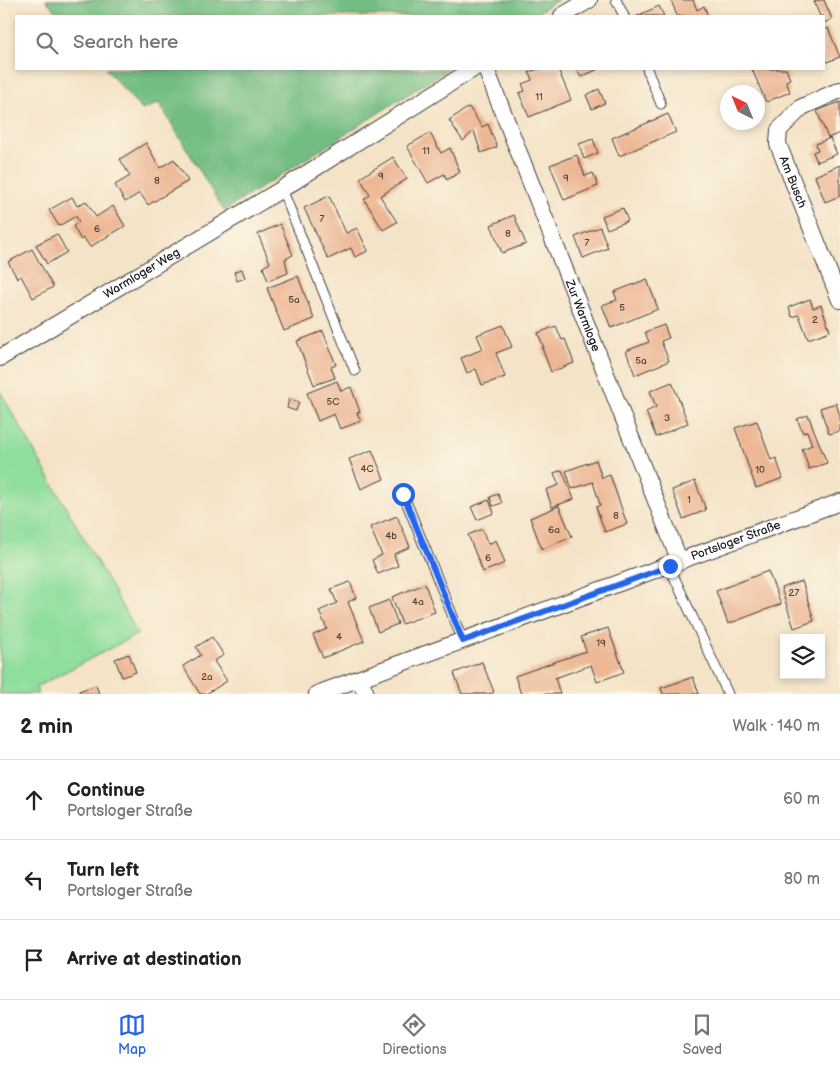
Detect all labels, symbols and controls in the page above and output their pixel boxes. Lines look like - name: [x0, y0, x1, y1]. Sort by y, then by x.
- search box: [15, 15, 825, 70]
- icon: search: [33, 29, 61, 57]
- text: Search here: [73, 31, 178, 54]
- north arrow: [720, 85, 765, 130]
- house number: 11: [535, 91, 543, 103]
- house number: 11: [422, 145, 430, 157]
- street label: Am Busch: [776, 154, 810, 210]
- house number: 9: [378, 170, 384, 182]
- house number: 9: [563, 172, 569, 184]
- house number: 8: [154, 175, 160, 187]
- house number: 7: [320, 213, 325, 225]
- house number: 6: [94, 223, 100, 235]
- house number: 8: [505, 228, 511, 240]
- house number: 7: [585, 237, 590, 249]
- street label: Warmloger Weg: [101, 245, 182, 302]
- street label: Zur Warmloge: [562, 277, 604, 354]
- house number: 5a: [288, 294, 300, 306]
- house number: 5: [619, 302, 625, 314]
- house number: 2: [812, 314, 818, 326]
- house number: 5a: [635, 355, 647, 367]
- house number: 5C: [327, 396, 339, 408]
- house number: 3: [664, 412, 670, 424]
- house number: 4C: [360, 463, 374, 475]
- house number: 10: [755, 464, 765, 476]
- route start: [392, 483, 415, 506]
- house number: 1: [687, 494, 691, 506]
- house number: 8: [613, 510, 619, 522]
- street label: Portsloger Straße: [689, 517, 783, 564]
- house number: 6a: [548, 524, 560, 536]
- house number: 4b: [385, 530, 397, 542]
- house number: 6: [485, 552, 491, 564]
- route end: [659, 555, 682, 578]
- house number: 27: [789, 587, 799, 599]
- house number: 4a: [412, 596, 424, 608]
- house number: 4: [336, 631, 342, 643]
- map controls: [780, 634, 825, 679]
- button: layers: [780, 634, 825, 679]
- house number: 19: [596, 637, 606, 649]
- house number: 2a: [201, 671, 213, 683]
- text: 2 min: [20, 714, 73, 739]
- text: Walk · 140 m: [733, 717, 820, 736]
- text: Continue: [67, 779, 145, 802]
- icon: ahead: [20, 786, 48, 814]
- text: 60 m: [783, 790, 820, 809]
- text: Portsloger Straße: [67, 802, 193, 821]
- text: Turn left: [67, 859, 139, 882]
- icon: left: [20, 866, 48, 894]
- text: 80 m: [784, 870, 820, 889]
- text: Portsloger Straße: [67, 882, 193, 901]
- icon: arrive: [20, 946, 48, 974]
- text: Arrive at destination: [67, 948, 242, 971]
- tab: Map: [118, 1011, 146, 1058]
- tab: Directions: [382, 1011, 447, 1058]
- tab: Saved: [683, 1011, 722, 1058]

